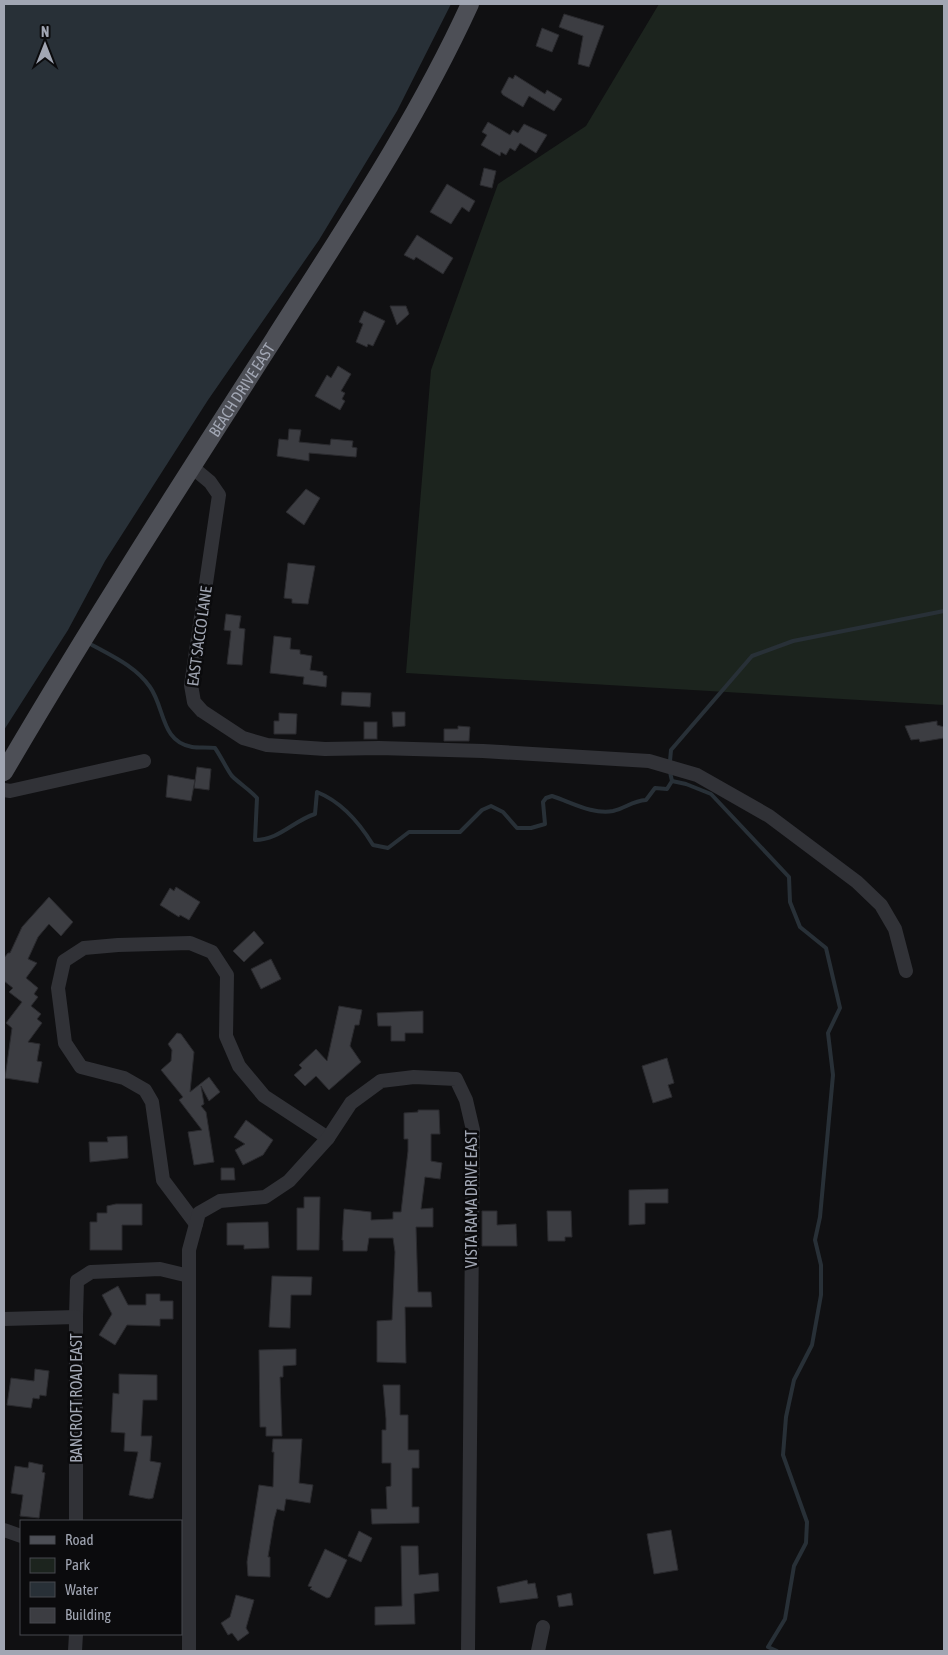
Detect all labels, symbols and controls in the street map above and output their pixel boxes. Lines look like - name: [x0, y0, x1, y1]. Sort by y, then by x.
- north arrow: [20, 20, 70, 70]
- text: N: [41, 24, 49, 40]
- street label: BEACH DRIVE EAST: [205, 340, 278, 440]
- street label: EAST SACCO LANE: [183, 585, 215, 687]
- street label: VISTA RAMA DRIVE EAST: [462, 1130, 480, 1268]
- street label: BANCROFT ROAD EAST: [67, 1333, 85, 1463]
- legend: [20, 1520, 182, 1635]
- text: Road: [65, 1531, 94, 1548]
- text: Park: [65, 1556, 90, 1573]
- text: Water: [65, 1581, 98, 1598]
- text: Building: [65, 1606, 111, 1623]

